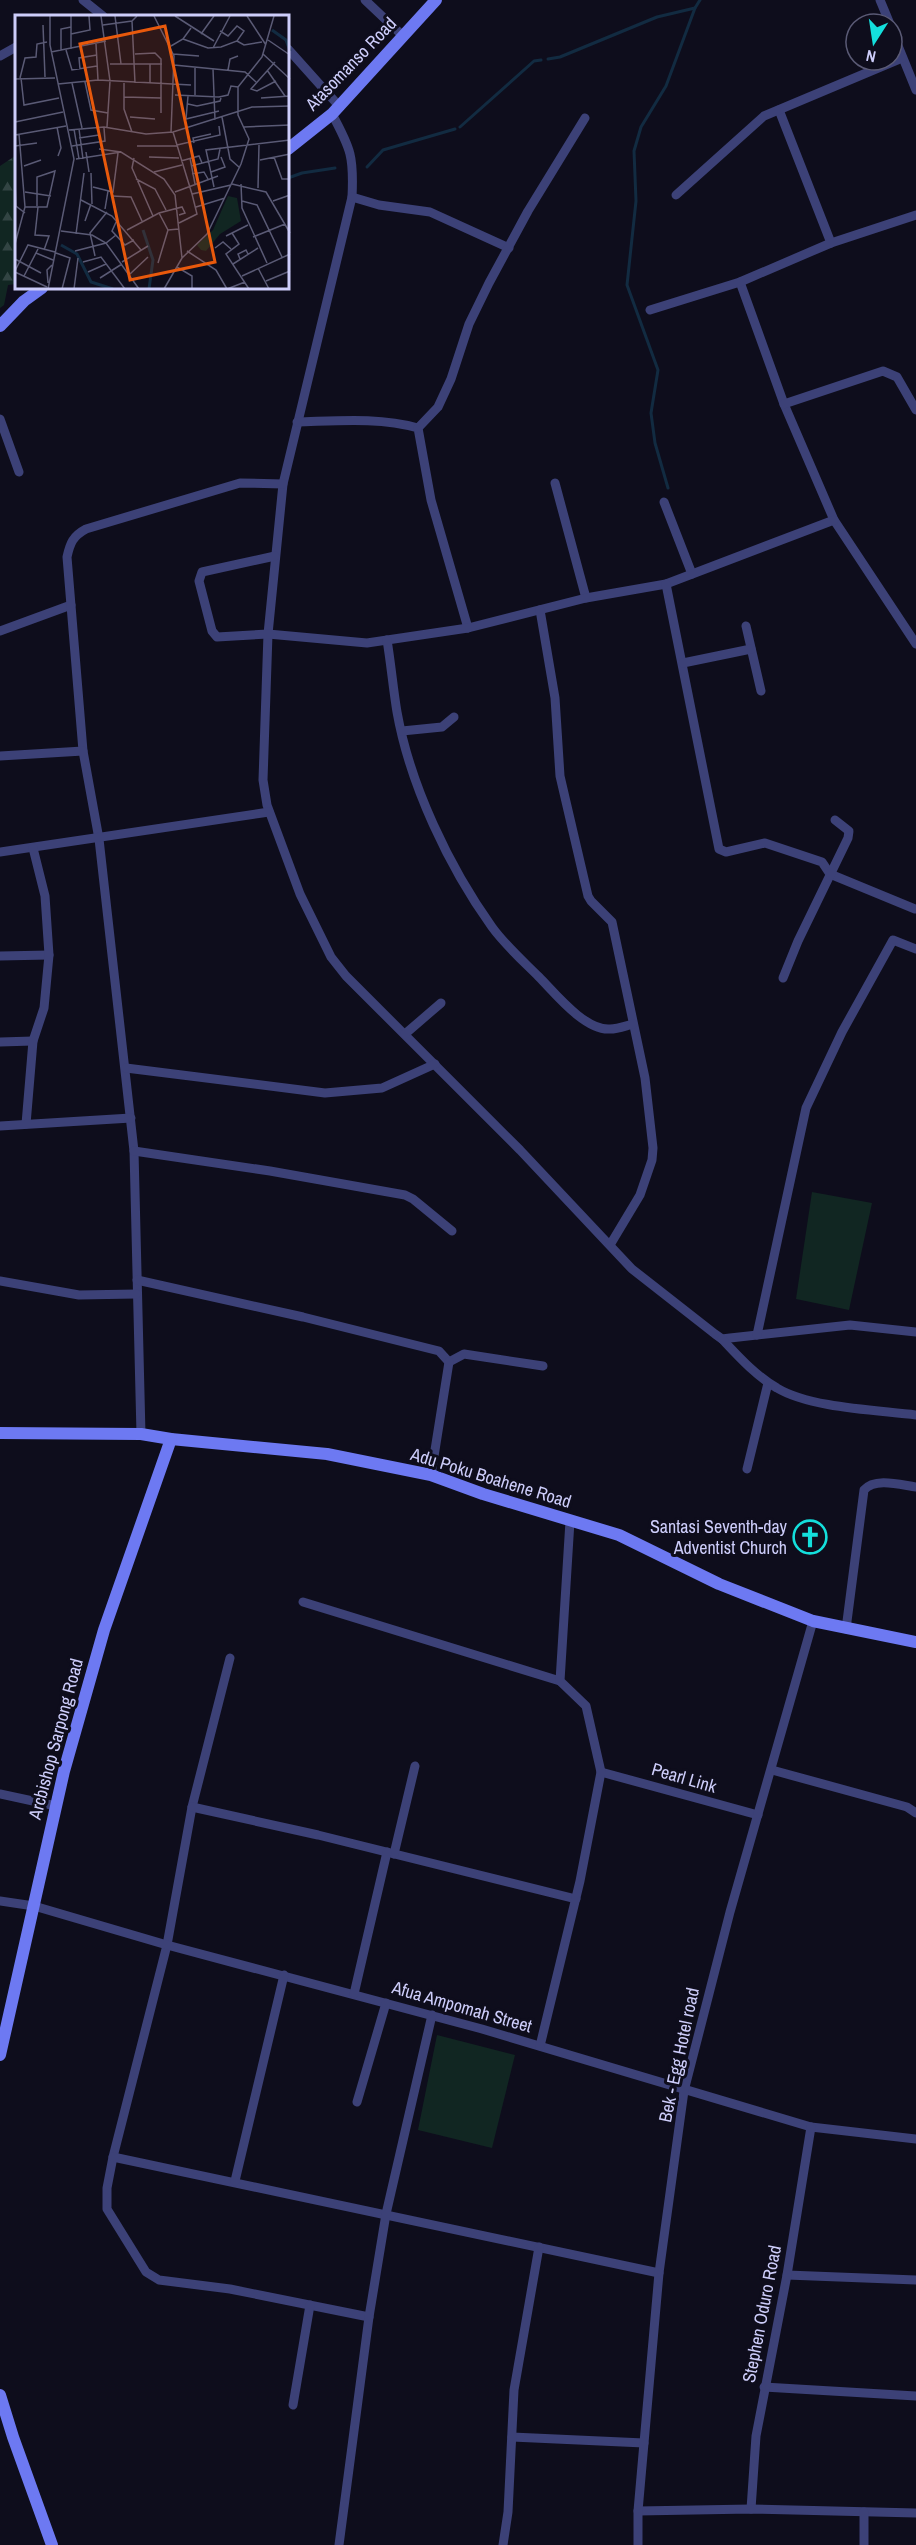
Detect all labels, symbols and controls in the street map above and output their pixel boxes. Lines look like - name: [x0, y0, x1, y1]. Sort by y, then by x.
- street label: Atasomanso Road: [299, 11, 402, 117]
- north arrow: [844, 12, 904, 72]
- inset map: [15, 15, 290, 290]
- text: N: [864, 45, 878, 68]
- street label: Adu Poku Boahene Road: [407, 1441, 574, 1514]
- place label: Santasi Seventh-day Adventist Church: [650, 1514, 788, 1560]
- church icon: Santasi Seventh-day Adventist Church: [792, 1519, 828, 1555]
- street label: Arcbishop Sarpong Road: [22, 1656, 89, 1823]
- street label: Pearl Link: [649, 1756, 720, 1799]
- street label: Afua Ampomah Street: [388, 1974, 535, 2038]
- street label: Bek - Egg Hotel road: [652, 1985, 705, 2125]
- street label: Stephen Oduro Road: [736, 2243, 787, 2385]

